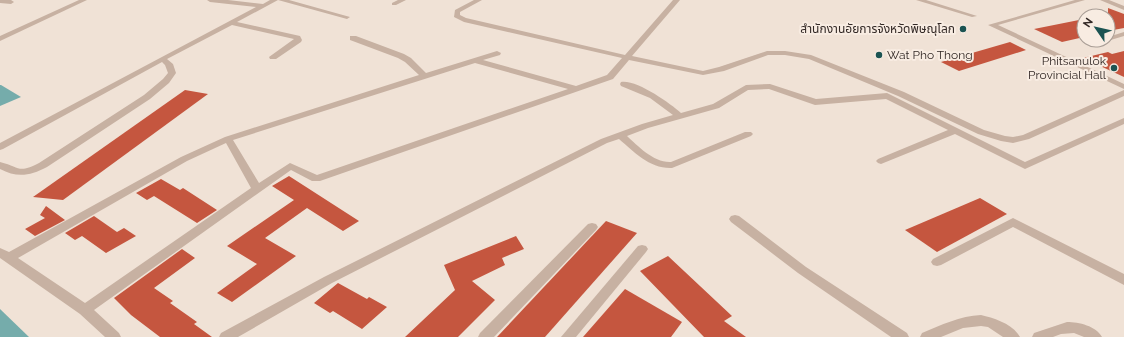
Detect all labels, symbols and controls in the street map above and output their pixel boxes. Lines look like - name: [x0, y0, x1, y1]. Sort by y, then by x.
- north arrow: [1076, 8, 1116, 48]
- text: N: [1080, 16, 1096, 30]
- place label: สำนักงานอัยการจังหวัดพิษณุโลก: [800, 22, 955, 36]
- marker: สำนักงานอัยการจังหวัดพิษณุโลก: [958, 24, 968, 34]
- place label: Wat Pho Thong: [887, 48, 973, 62]
- marker: Wat Pho Thong: [874, 50, 884, 60]
- place label: Phitsanulok Provincial Hall: [1028, 54, 1107, 82]
- marker: Phitsanulok Provincial Hall: [1109, 63, 1119, 73]

